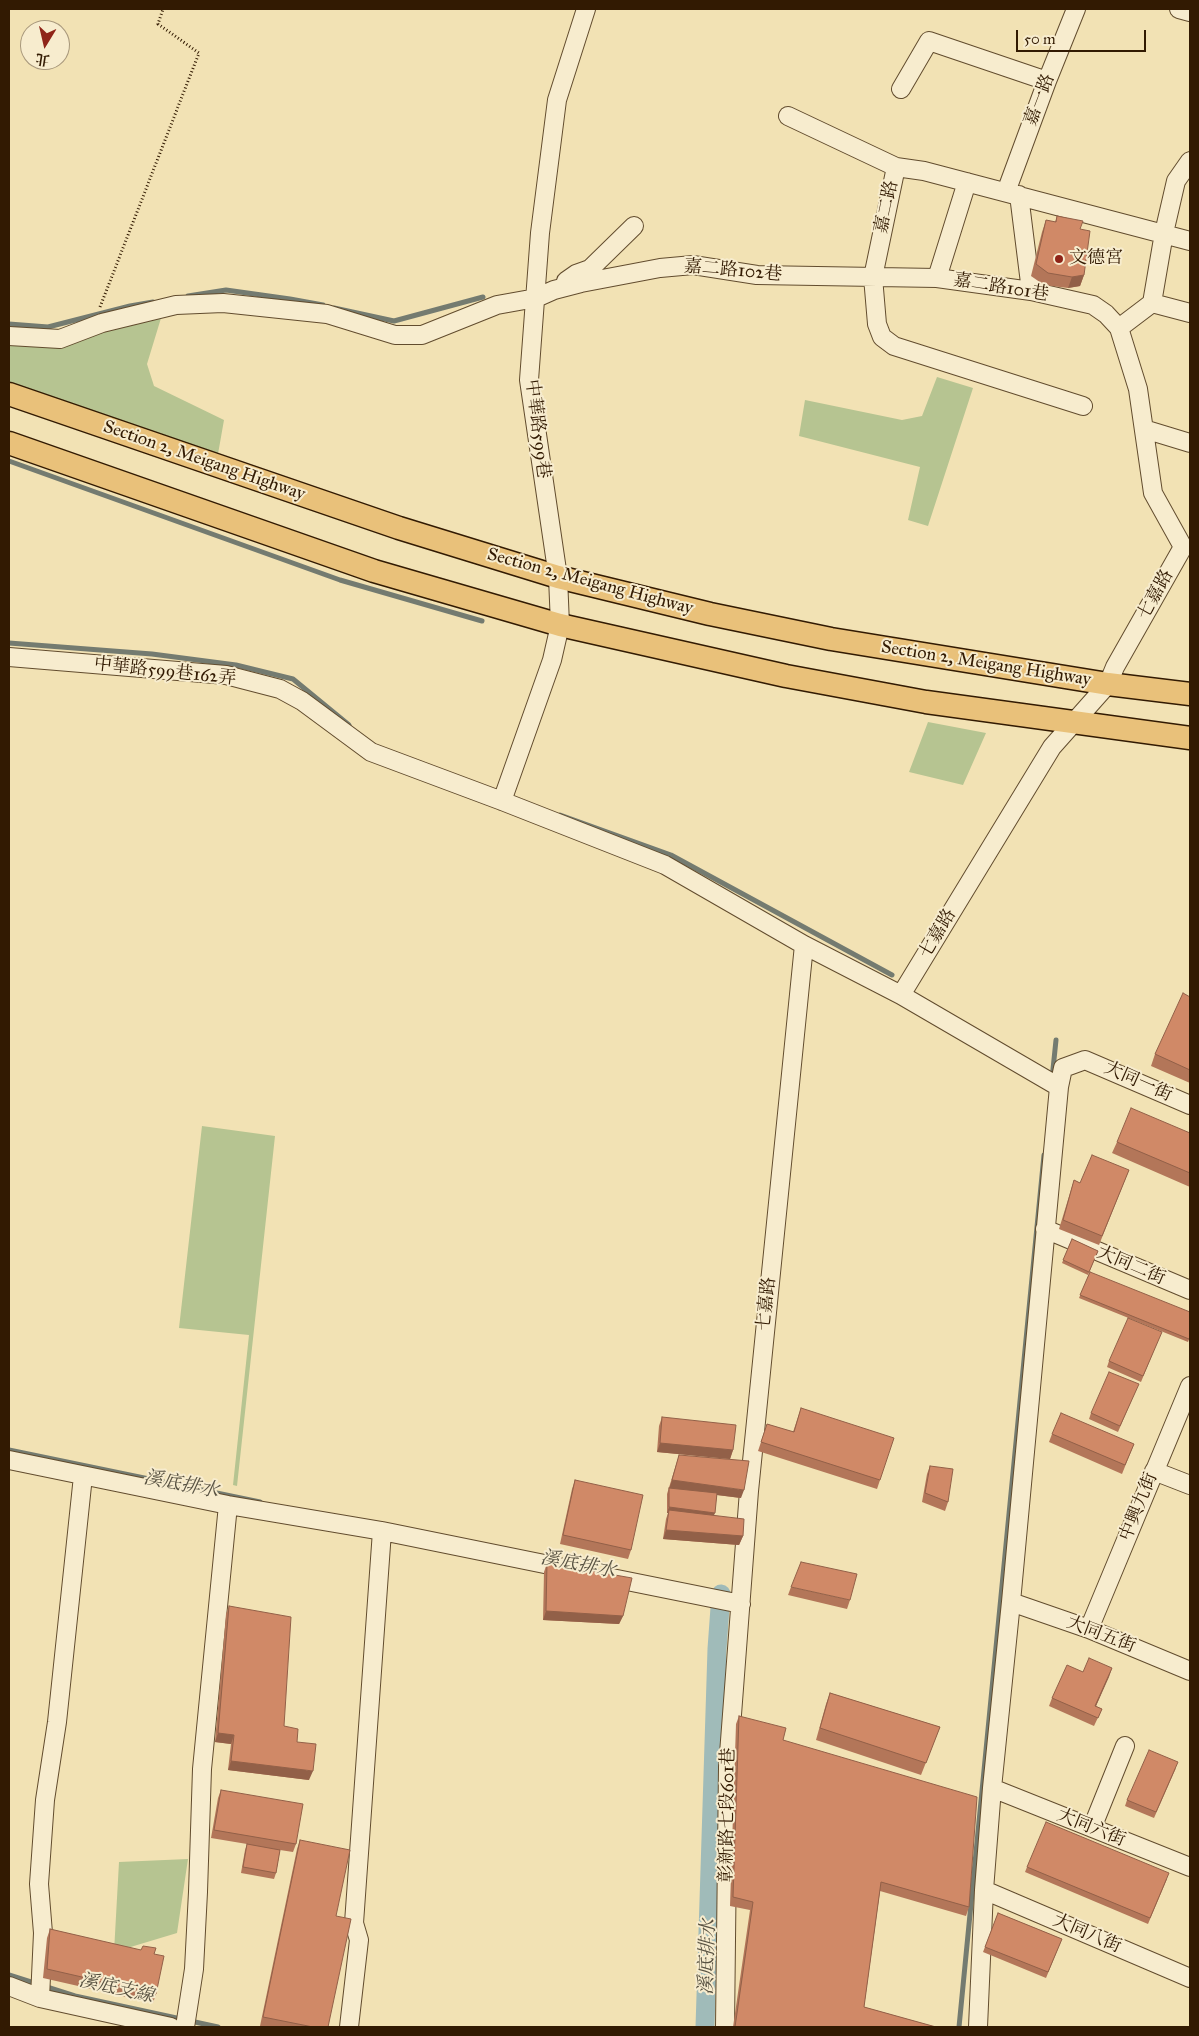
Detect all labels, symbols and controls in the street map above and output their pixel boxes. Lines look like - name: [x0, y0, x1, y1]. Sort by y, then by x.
- north arrow: [20, 20, 70, 70]
- scale bar: [1019, 20, 1149, 52]
- text: 50 m: [1024, 30, 1056, 48]
- text: 北: [34, 50, 51, 69]
- street label: 嘉一路: [1020, 71, 1060, 129]
- street label: 嘉二路: [871, 178, 903, 236]
- place label: 文德宮: [1069, 248, 1123, 270]
- marker: 文德宮: [1053, 253, 1065, 265]
- street label: 嘉二路102巷: [683, 256, 783, 286]
- street label: 嘉二路101巷: [952, 270, 1050, 306]
- street label: 中華路599巷: [520, 378, 554, 480]
- street label: Section 2, Meigang Highway: [100, 416, 308, 506]
- street label: Section 2, Meigang Highway: [485, 544, 695, 620]
- street label: 七嘉路: [1133, 566, 1179, 624]
- street label: Section 2, Meigang Highway: [879, 637, 1093, 691]
- street label: 中華路599巷162弄: [93, 654, 237, 690]
- street label: 七嘉路: [915, 905, 961, 963]
- street label: 大同一街: [1101, 1057, 1175, 1107]
- street label: 大同二街: [1094, 1242, 1168, 1290]
- street label: 七嘉路: [753, 1276, 781, 1332]
- water label: 溪底排水: [142, 1467, 220, 1503]
- street label: 中興九街: [1116, 1470, 1162, 1544]
- water label: 溪底排水: [539, 1547, 617, 1583]
- street label: 大同五街: [1064, 1612, 1138, 1658]
- street label: 彰新路七段601巷: [716, 1747, 740, 1883]
- street label: 大同六街: [1054, 1805, 1128, 1851]
- street label: 大同八街: [1050, 1910, 1124, 1958]
- water label: 溪底排水: [695, 1919, 721, 1995]
- water label: 溪底支線: [76, 1969, 156, 2009]

